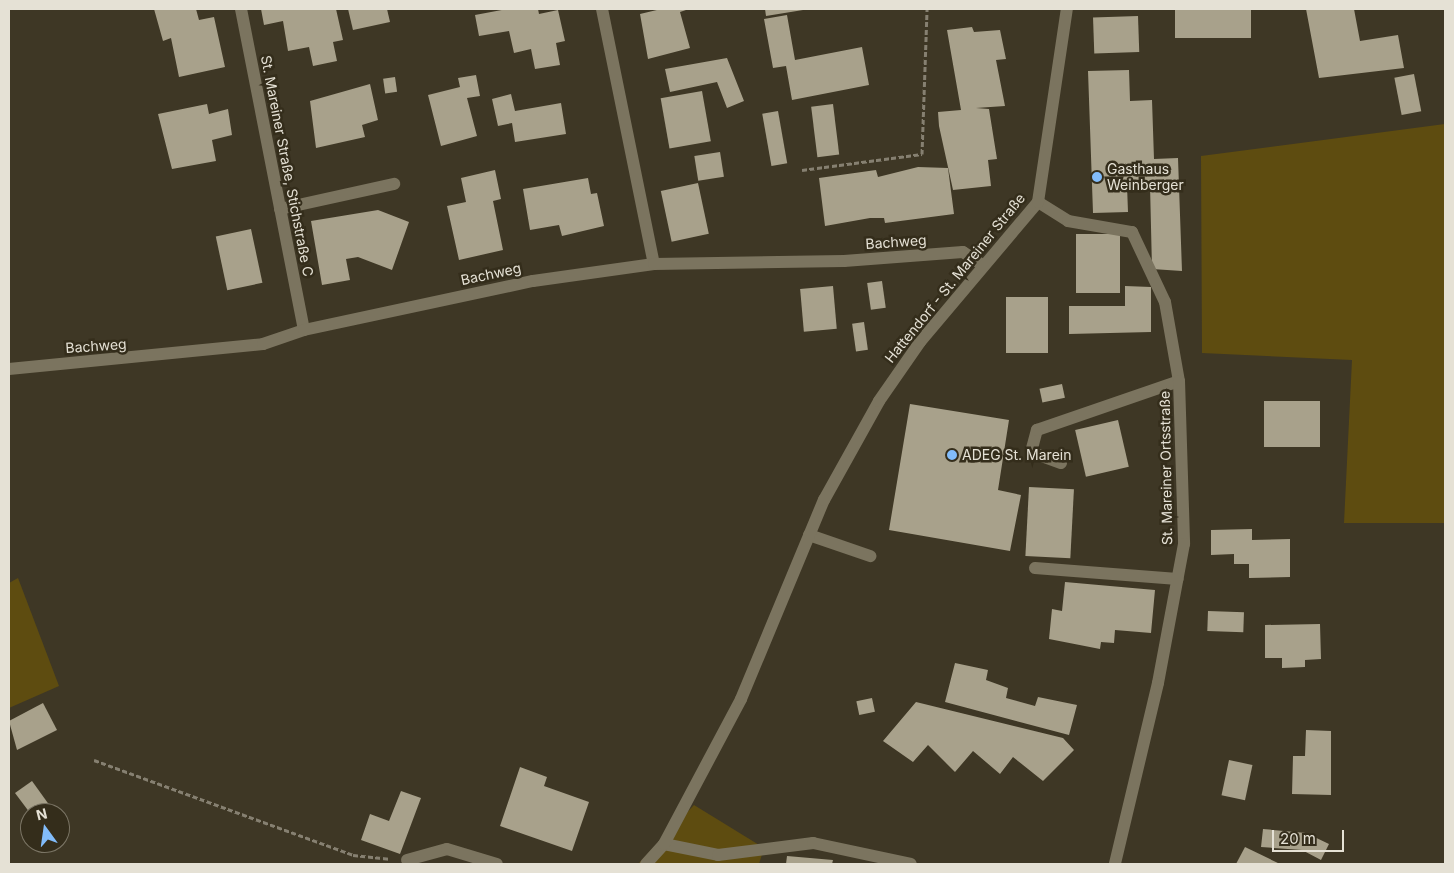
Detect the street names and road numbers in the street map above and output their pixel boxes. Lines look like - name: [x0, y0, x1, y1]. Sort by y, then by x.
- street label: St. Mareiner Straße, Stichstraße C: [257, 54, 317, 278]
- street label: Hattendorf - St. Mareiner Straße: [881, 190, 1029, 366]
- street label: Bachweg: [865, 231, 927, 253]
- street label: Bachweg: [459, 259, 523, 289]
- street label: Bachweg: [65, 335, 127, 357]
- street label: St. Mareiner Ortsstraße: [1156, 391, 1176, 545]

